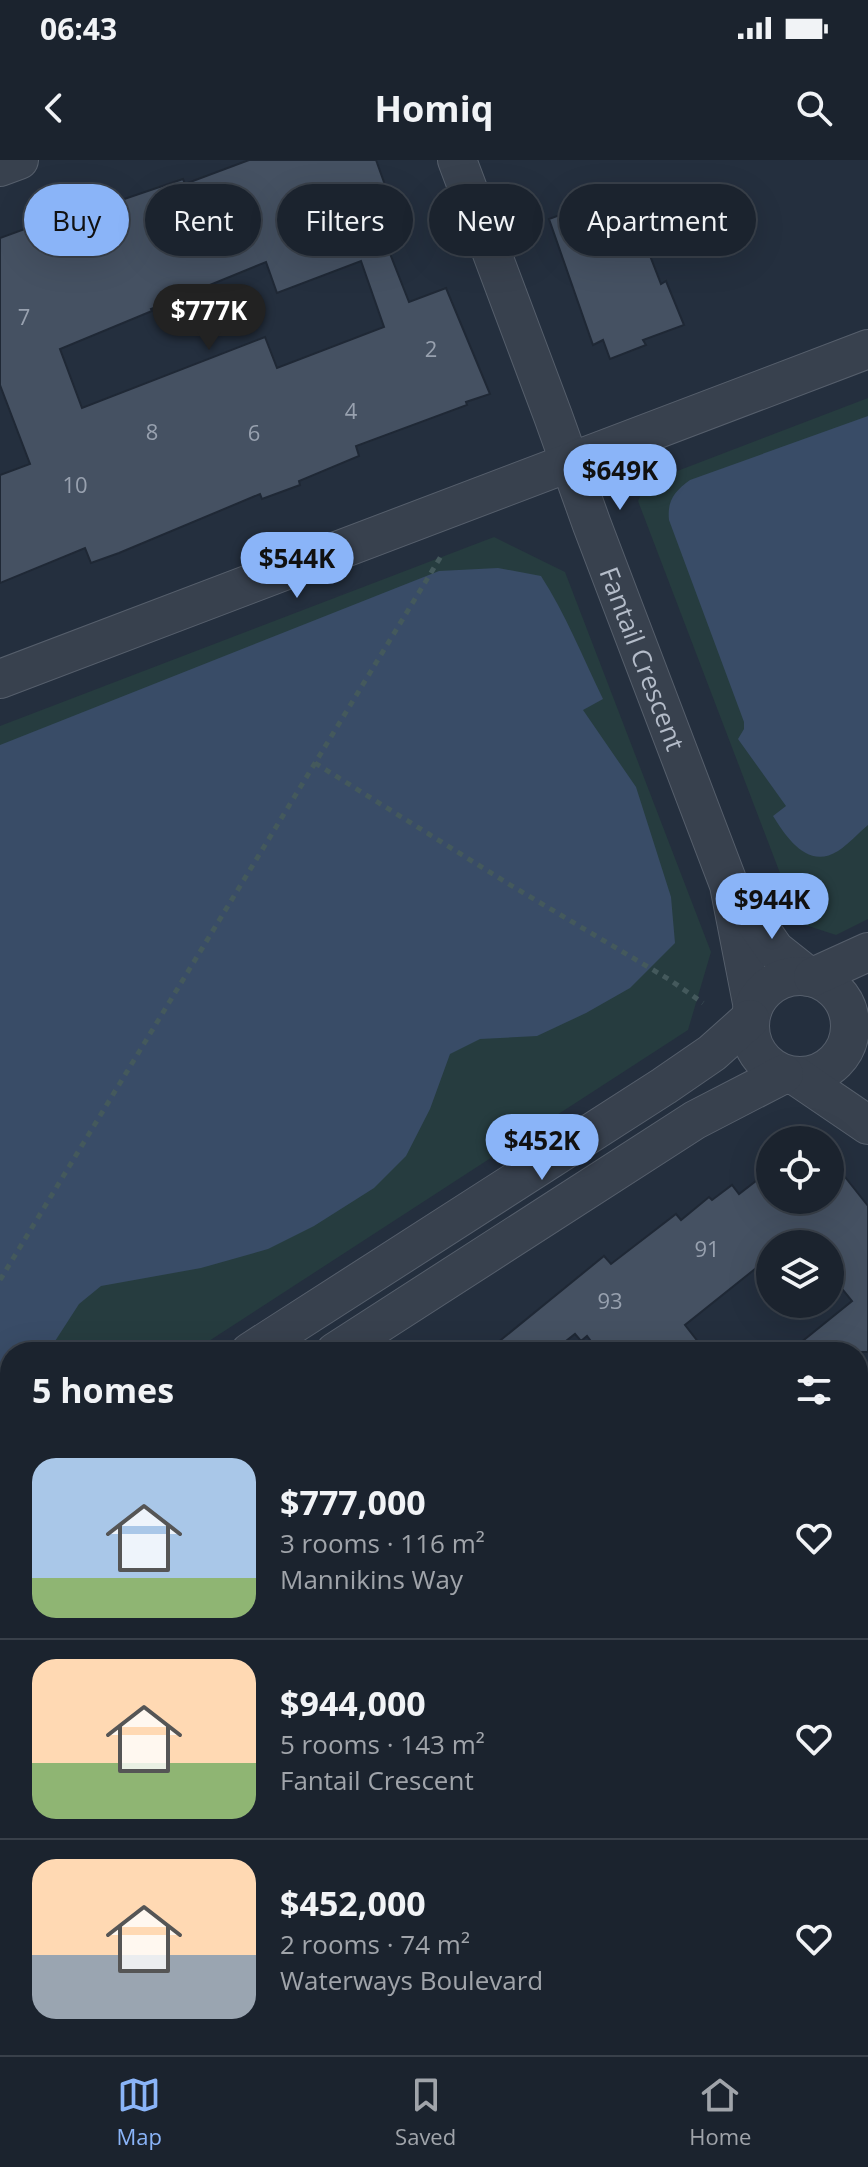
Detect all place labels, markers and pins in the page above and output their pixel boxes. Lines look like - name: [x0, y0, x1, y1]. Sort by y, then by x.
- pin: $777K: [153, 284, 265, 352]
- pin: $649K: [564, 444, 676, 512]
- pin: $544K: [241, 532, 353, 600]
- pin: $944K: [716, 873, 828, 941]
- pin: $452K: [486, 1114, 598, 1182]

